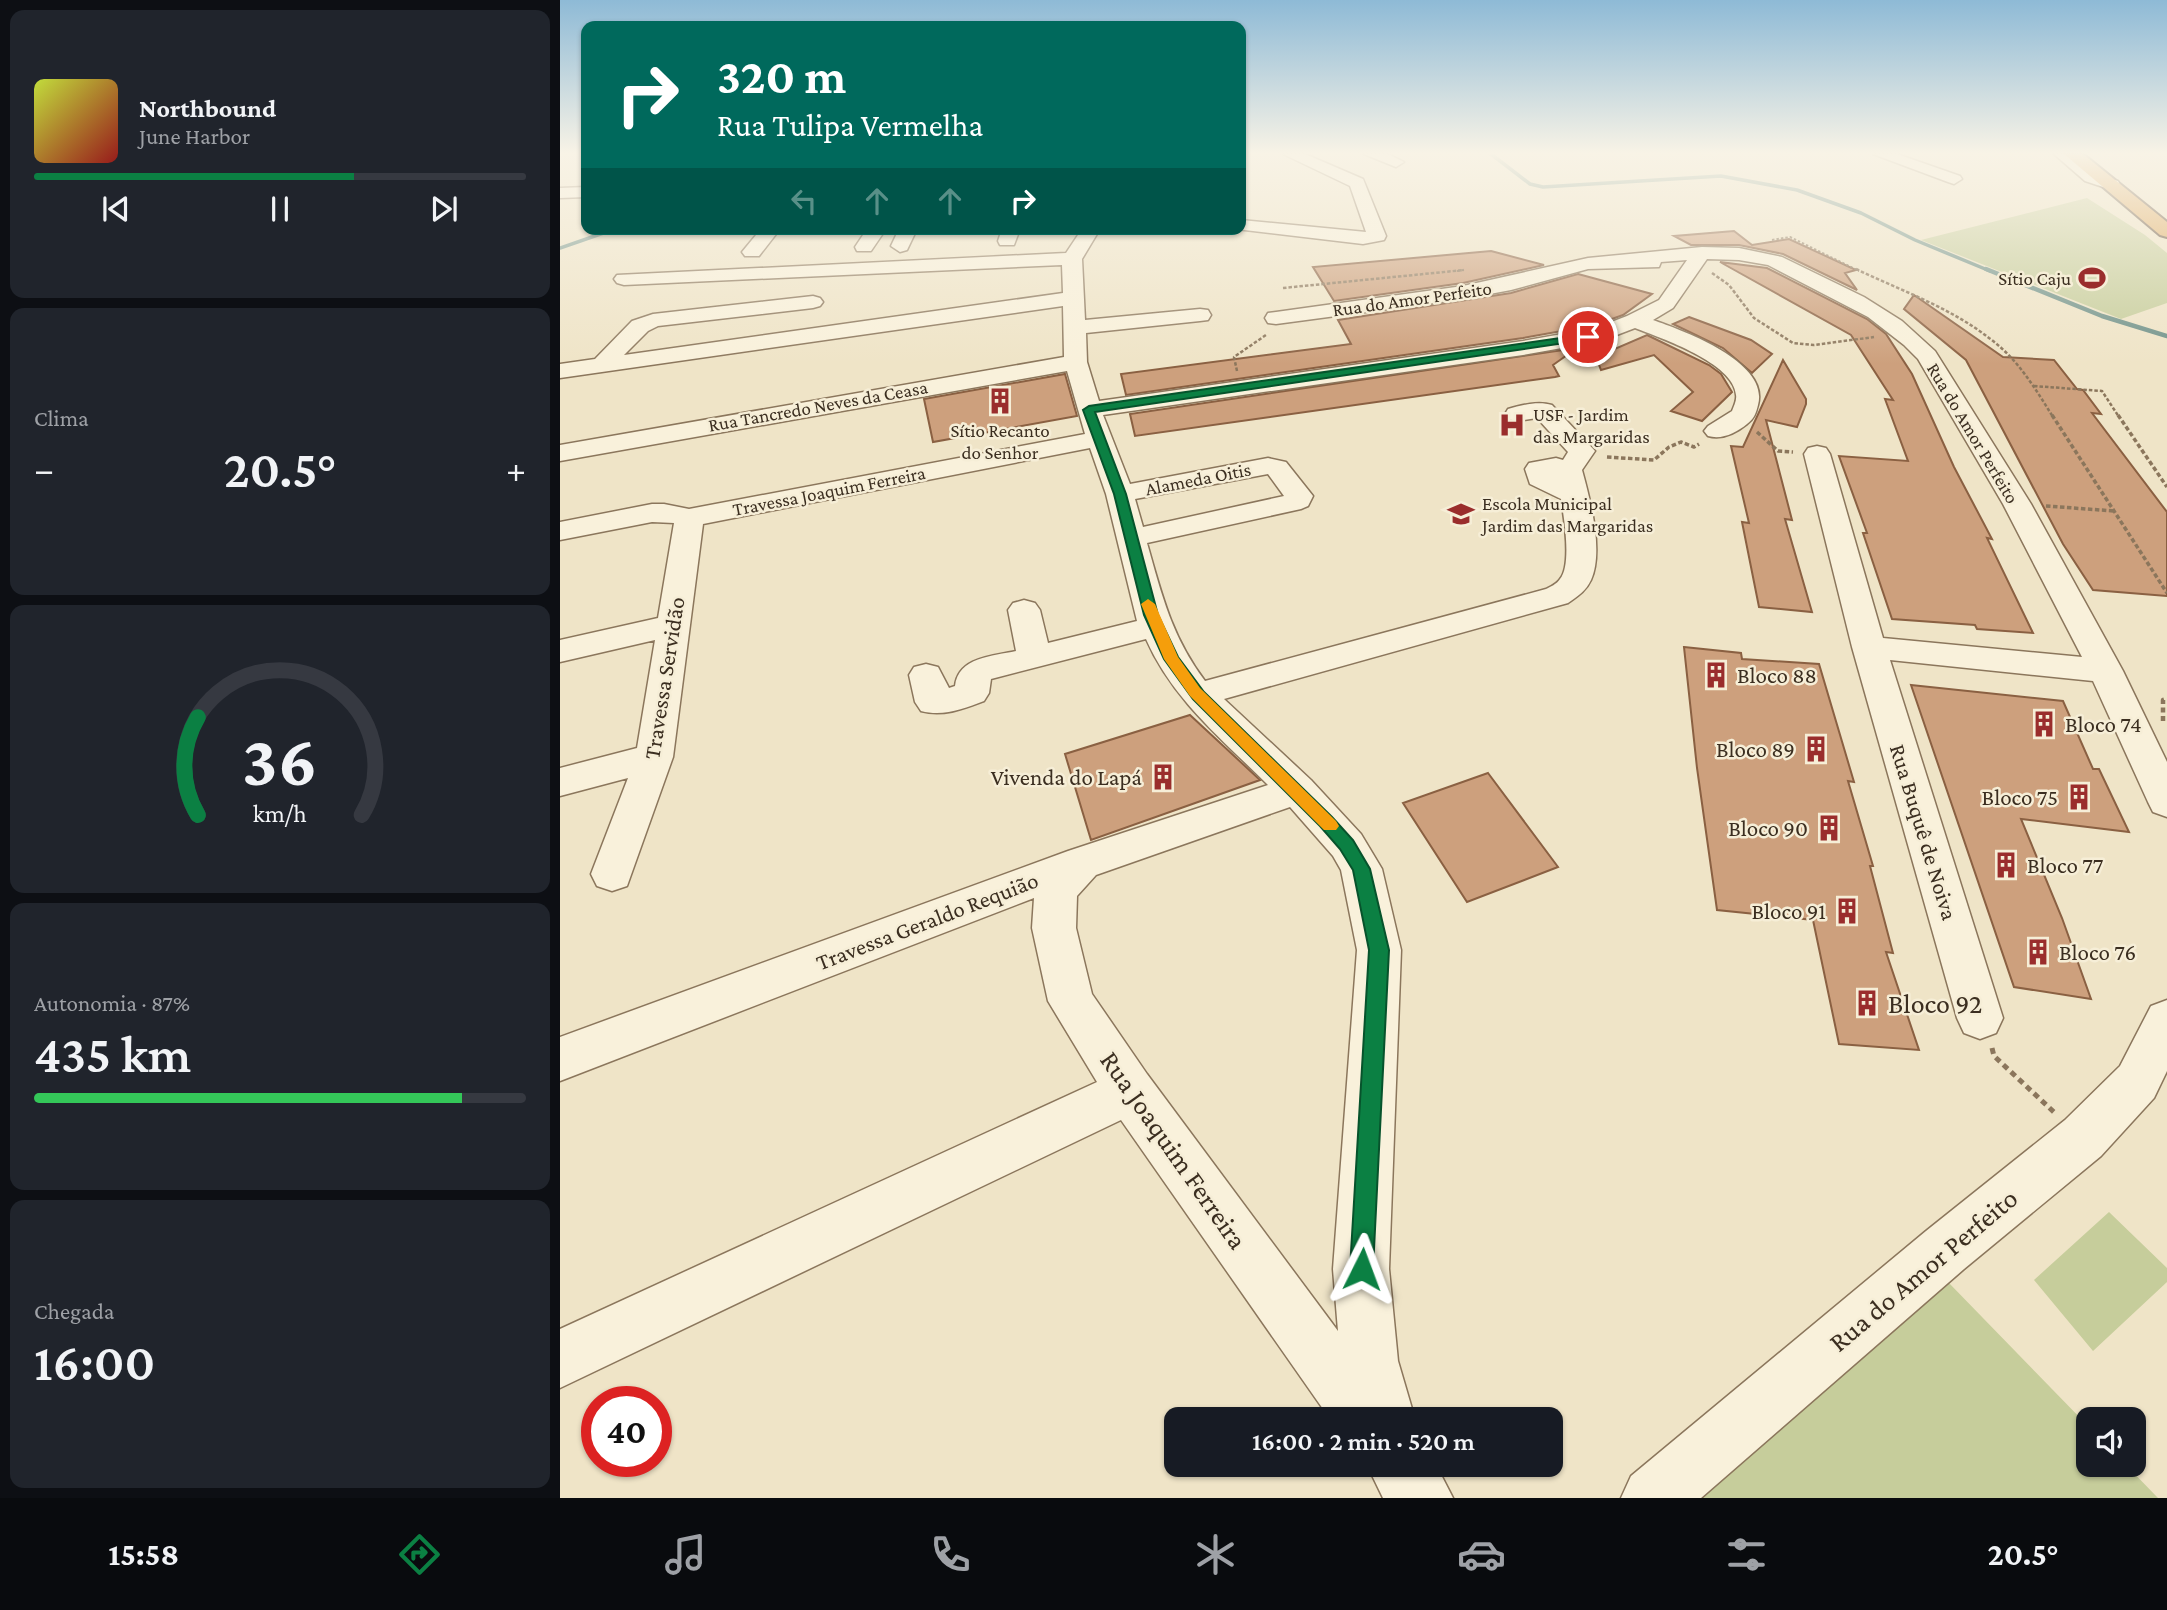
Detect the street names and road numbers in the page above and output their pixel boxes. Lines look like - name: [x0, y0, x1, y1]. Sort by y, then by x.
- street label: Rua do Amor Perfeito: [1331, 277, 1493, 321]
- street label: Rua do Amor Perfeito: [1923, 359, 2023, 507]
- street label: Rua Tancredo Neves da Ceasa: [707, 376, 930, 436]
- street label: Alameda Oitis: [1143, 458, 1253, 500]
- street label: Travessa Joaquim Ferreira: [731, 462, 927, 520]
- street label: Travessa Servidão: [638, 595, 690, 761]
- street label: Rua Buquê de Noiva: [1885, 741, 1963, 924]
- street label: Travessa Geraldo Requião: [812, 867, 1042, 975]
- street label: Rua Joaquim Ferreira: [1094, 1045, 1254, 1255]
- street label: Rua do Amor Perfeito: [1823, 1182, 2023, 1358]

